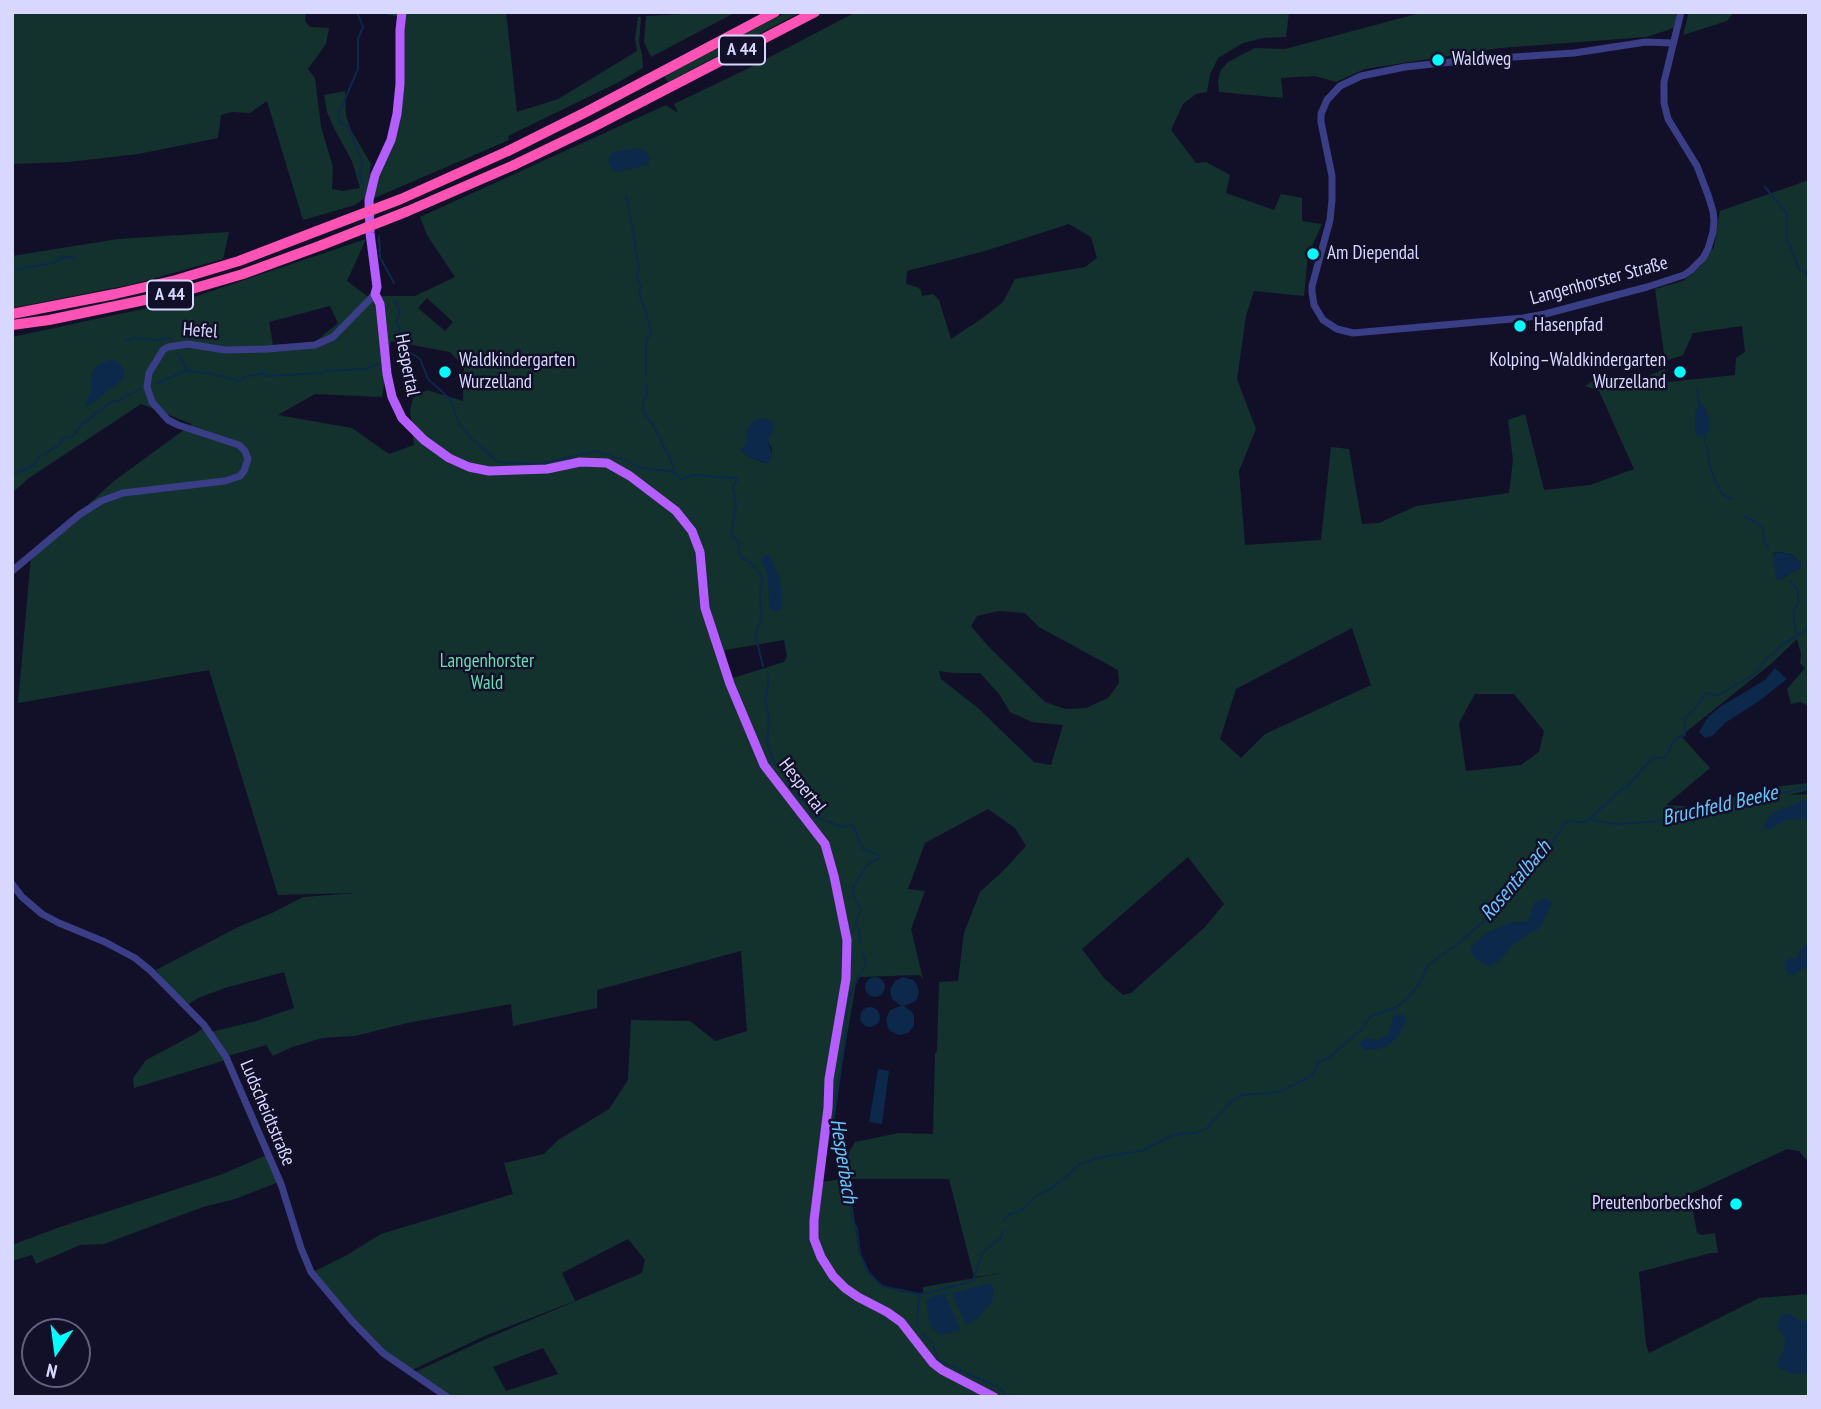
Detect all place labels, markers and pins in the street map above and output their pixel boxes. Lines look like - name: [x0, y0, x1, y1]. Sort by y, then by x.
- place label: Waldweg: [1452, 49, 1511, 71]
- marker: Waldweg: [1430, 52, 1446, 68]
- place label: Am Diependal: [1327, 243, 1419, 265]
- marker: Am Diependal: [1305, 246, 1321, 262]
- place label: Hasenpfad: [1534, 315, 1603, 337]
- marker: Hasenpfad: [1512, 318, 1528, 334]
- place label: Waldkindergarten Wurzelland: [459, 350, 575, 394]
- place label: Kolping–Waldkindergarten Wurzelland: [1490, 350, 1666, 394]
- marker: Waldkindergarten Wurzelland: [437, 364, 453, 380]
- marker: Kolping–Waldkindergarten Wurzelland: [1672, 364, 1688, 380]
- place label: Preutenborbeckshof: [1592, 1193, 1722, 1215]
- marker: Preutenborbeckshof: [1728, 1196, 1744, 1212]

